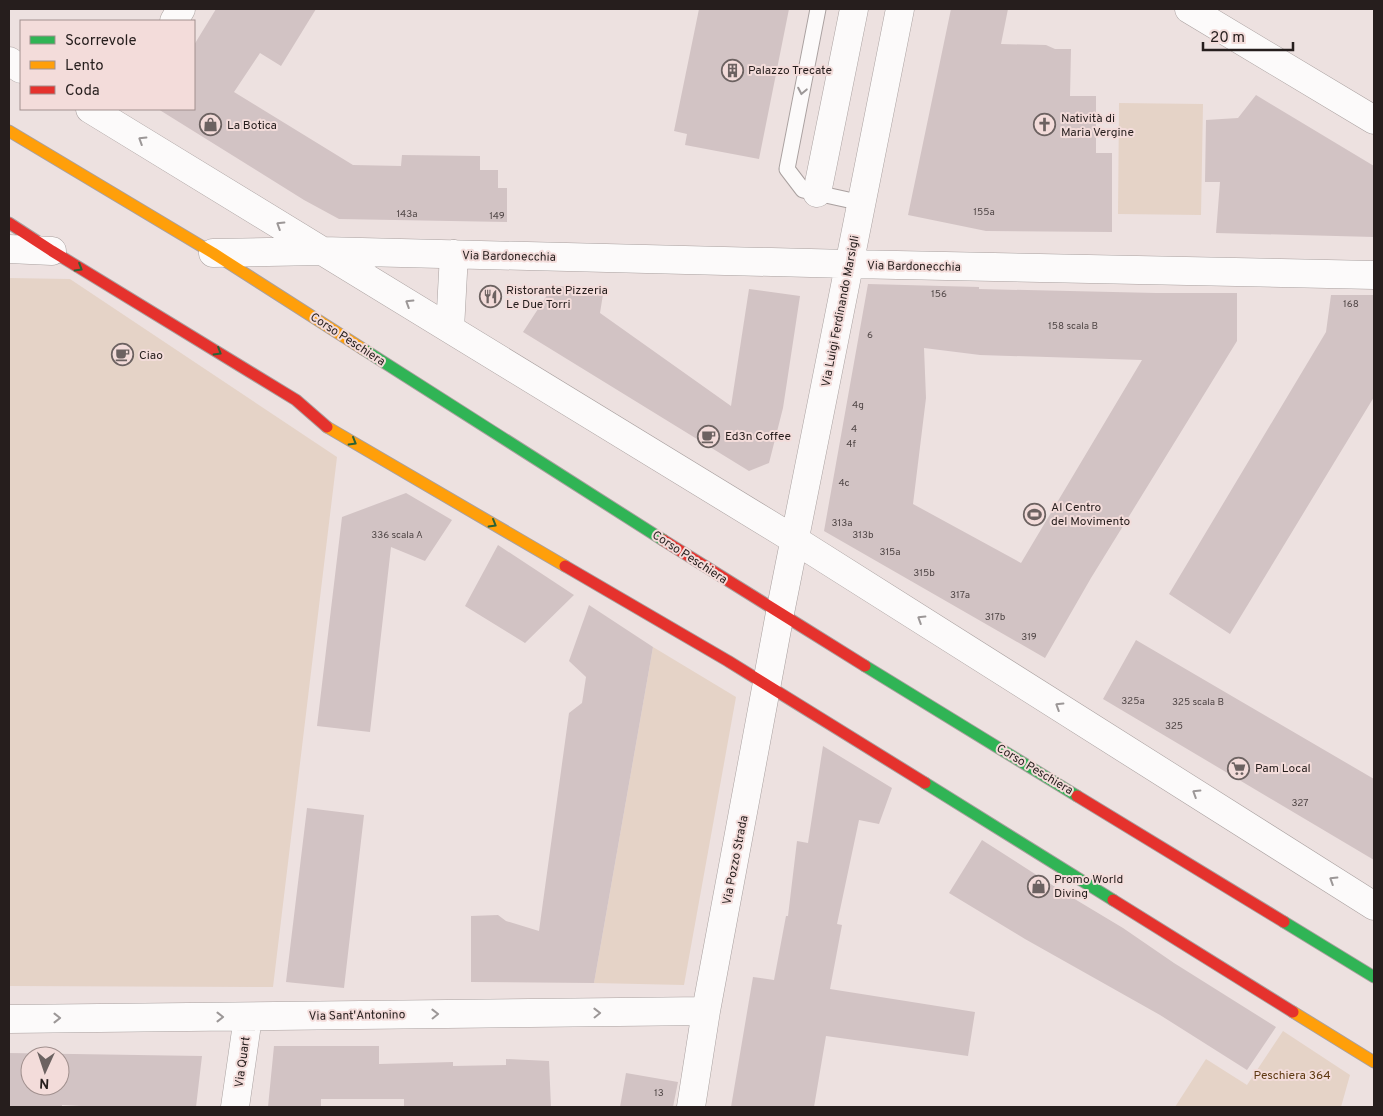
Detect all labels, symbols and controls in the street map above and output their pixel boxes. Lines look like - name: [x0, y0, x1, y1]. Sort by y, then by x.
- legend: [20, 20, 195, 110]
- scale bar: [1203, 20, 1293, 52]
- text: 20 m: [1210, 29, 1245, 48]
- text: Scorrevole: [65, 32, 137, 51]
- text: Lento: [65, 57, 104, 76]
- building icon: Palazzo Trecate: [720, 58, 744, 82]
- place label: Palazzo Trecate: [748, 63, 832, 79]
- text: Coda: [65, 82, 100, 101]
- one-way arrow: [797, 87, 808, 95]
- place label: Natività di Maria Vergine: [1061, 111, 1134, 141]
- shop icon: La Botica: [199, 113, 223, 137]
- church icon: Natività di Maria Vergine: [1033, 113, 1057, 137]
- place label: La Botica: [227, 118, 277, 134]
- one-way arrow: [138, 137, 147, 146]
- house number: 155a: [973, 206, 995, 219]
- house number: 143a: [396, 208, 418, 221]
- house number: 149: [489, 210, 505, 223]
- one-way arrow: [277, 222, 286, 232]
- street label: Via Luigi Ferdinando Marsigli: [818, 234, 864, 388]
- street label: Via Bardonecchia: [462, 248, 556, 266]
- street label: Via Bardonecchia: [867, 258, 961, 276]
- one-way arrow: [74, 261, 83, 271]
- place label: Ristorante Pizzeria Le Due Torri: [506, 283, 608, 313]
- restaurant icon: Ristorante Pizzeria Le Due Torri: [478, 285, 502, 309]
- house number: 156: [931, 288, 947, 301]
- house number: 168: [1343, 298, 1359, 311]
- one-way arrow: [405, 300, 414, 310]
- street label: Corso Peschiera: [307, 310, 388, 370]
- house number: 158 scala B: [1048, 320, 1098, 333]
- house number: 6: [867, 329, 873, 342]
- cafe icon: Ciao: [111, 343, 135, 367]
- one-way arrow: [213, 346, 222, 356]
- place label: Ciao: [139, 348, 163, 364]
- house number: 4g: [852, 399, 864, 412]
- house number: 4: [851, 423, 857, 436]
- cafe icon: Ed3n Coffee: [697, 424, 721, 448]
- place label: Ed3n Coffee: [725, 429, 791, 445]
- one-way arrow: [348, 436, 357, 446]
- house number: 4f: [846, 438, 856, 451]
- house number: 4c: [838, 477, 850, 490]
- place label: Al Centro del Movimento: [1051, 500, 1131, 530]
- sports icon: Al Centro del Movimento: [1023, 502, 1047, 526]
- one-way arrow: [488, 517, 497, 527]
- house number: 313a: [831, 517, 853, 530]
- street label: Corso Peschiera: [649, 528, 730, 588]
- house number: 336 scala A: [371, 529, 423, 542]
- house number: 313b: [852, 529, 874, 542]
- house number: 315a: [879, 546, 901, 559]
- house number: 315b: [913, 567, 935, 580]
- house number: 317a: [950, 589, 970, 602]
- house number: 317b: [985, 611, 1006, 624]
- one-way arrow: [918, 616, 927, 626]
- house number: 319: [1021, 631, 1037, 644]
- house number: 325a: [1121, 695, 1145, 708]
- house number: 325 scala B: [1172, 696, 1224, 709]
- one-way arrow: [1055, 703, 1064, 713]
- house number: 325: [1165, 720, 1183, 733]
- street label: Corso Peschiera: [993, 741, 1076, 799]
- supermarket icon: Pam Local: [1227, 756, 1251, 780]
- place label: Pam Local: [1255, 761, 1311, 777]
- one-way arrow: [1192, 790, 1201, 800]
- house number: 327: [1291, 797, 1309, 810]
- street label: Via Pozzo Strada: [719, 814, 752, 906]
- place label: Promo World Diving: [1054, 872, 1123, 902]
- shop icon: Promo World Diving: [1026, 874, 1050, 898]
- one-way arrow: [1329, 877, 1338, 887]
- street label: Via Sant'Antonino: [309, 1007, 406, 1025]
- one-way arrow: [594, 1007, 602, 1018]
- one-way arrow: [431, 1009, 439, 1020]
- one-way arrow: [216, 1012, 224, 1022]
- one-way arrow: [54, 1013, 62, 1023]
- street label: Via Quart: [231, 1036, 254, 1089]
- north arrow: [20, 1046, 70, 1096]
- park label: Peschiera 364: [1253, 1068, 1331, 1084]
- text: N: [39, 1074, 50, 1091]
- house number: 13: [654, 1087, 664, 1100]

